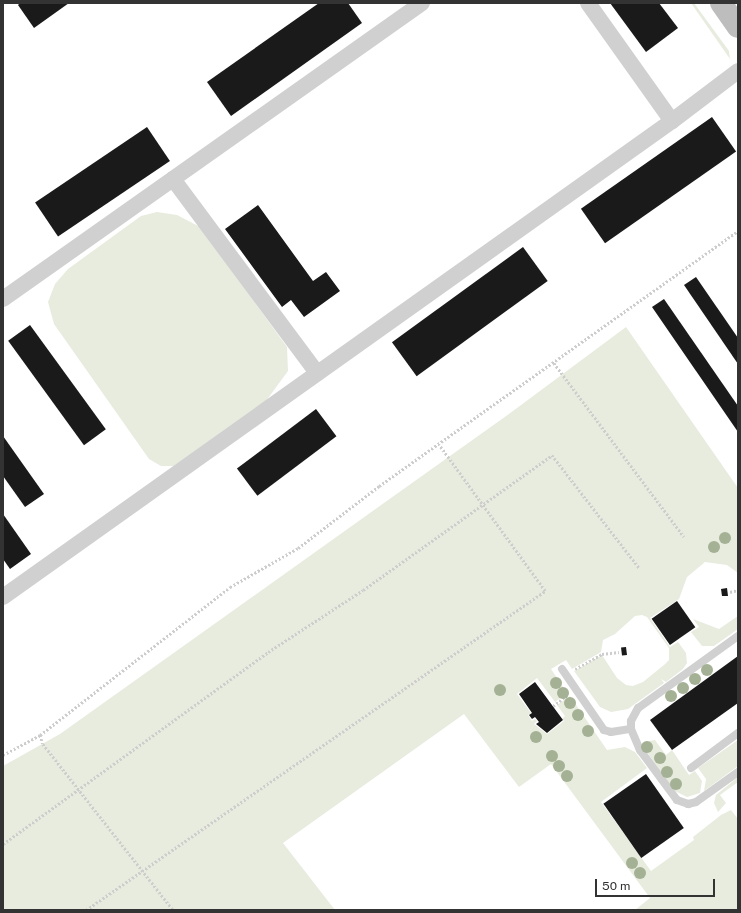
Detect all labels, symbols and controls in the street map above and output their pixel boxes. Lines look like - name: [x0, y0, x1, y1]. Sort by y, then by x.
- scale bar: [597, 871, 717, 897]
- text: 50 m: [602, 879, 630, 893]

